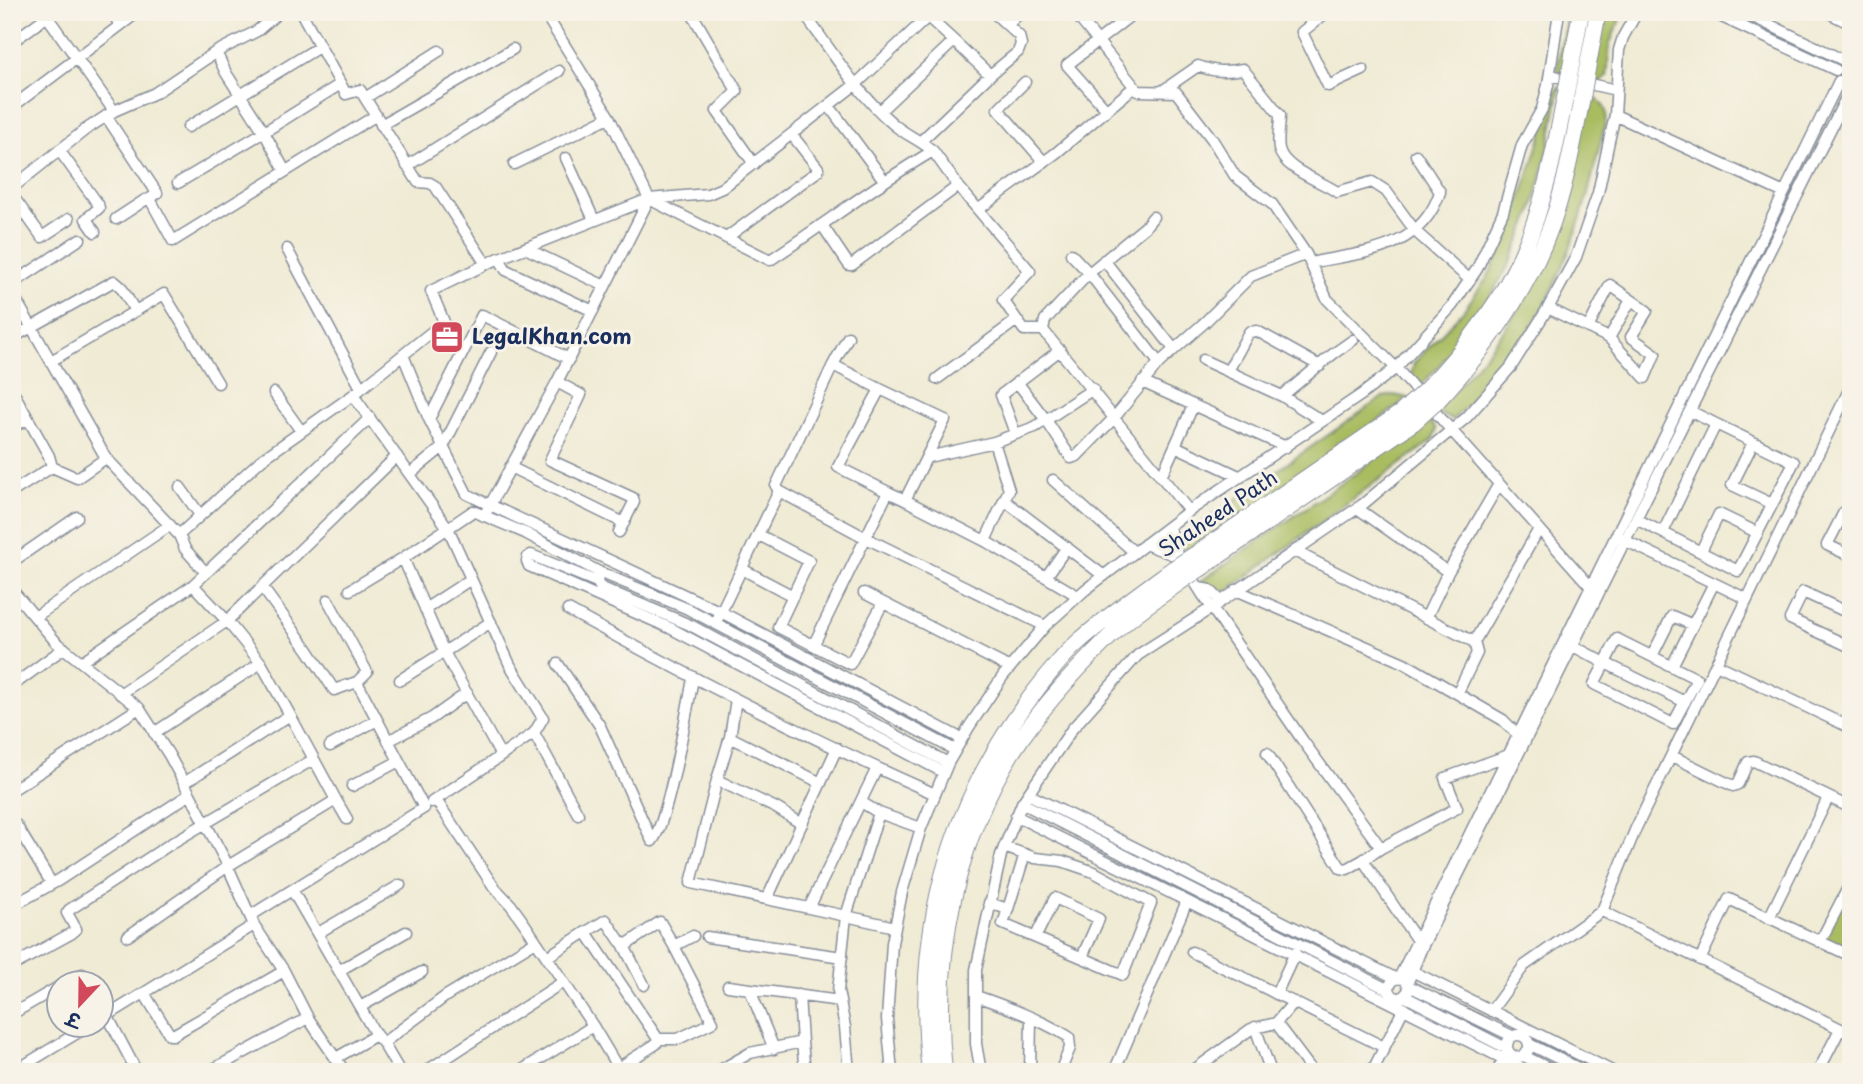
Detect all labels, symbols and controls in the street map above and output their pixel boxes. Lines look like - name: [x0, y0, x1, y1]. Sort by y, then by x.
- office icon: LegalKhan.com: [428, 318, 466, 356]
- place label: LegalKhan.com: [472, 319, 632, 351]
- street label: Shaheed Path: [1151, 461, 1283, 564]
- north arrow: [46, 968, 116, 1038]
- text: उ: [60, 1004, 86, 1037]

